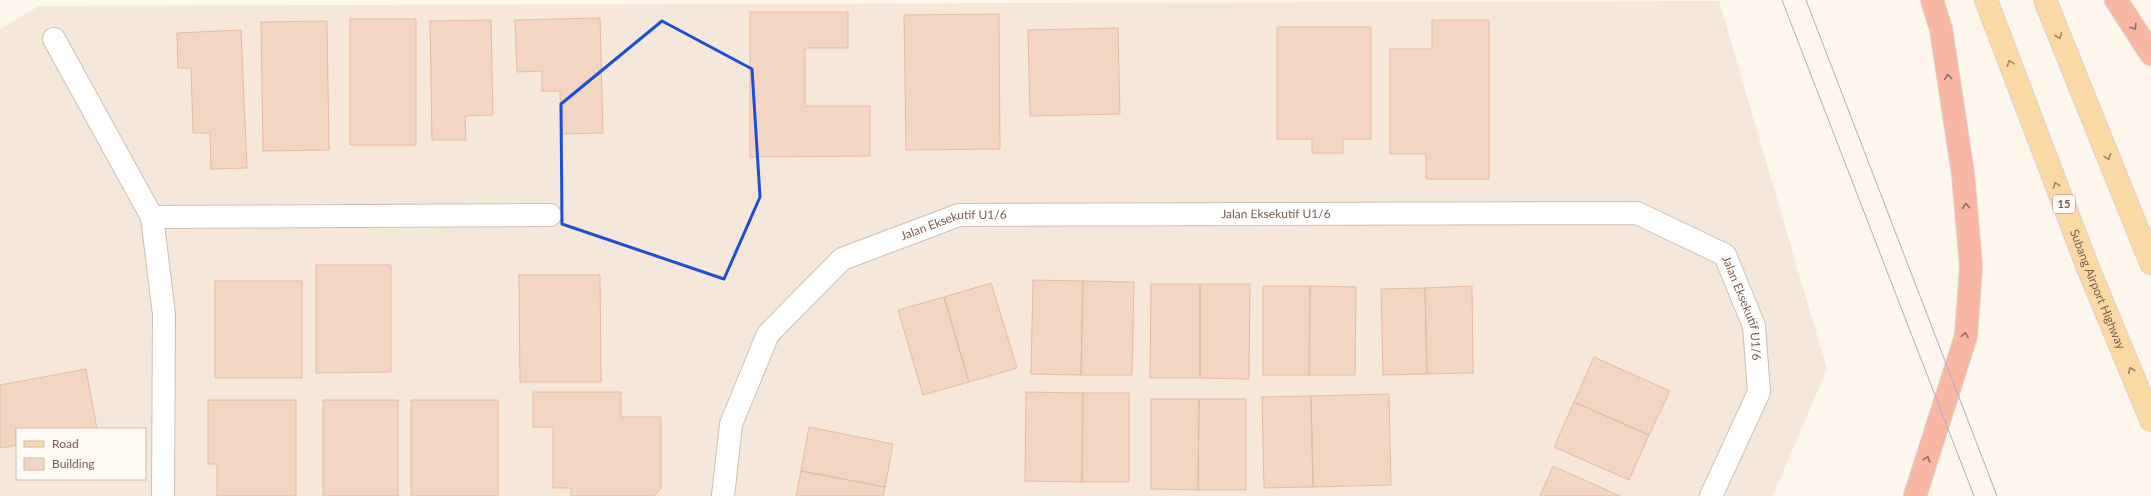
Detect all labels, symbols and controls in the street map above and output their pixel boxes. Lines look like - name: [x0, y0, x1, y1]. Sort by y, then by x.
- one-way arrow: [2129, 23, 2136, 30]
- one-way arrow: [2055, 33, 2063, 40]
- one-way arrow: [2007, 60, 2015, 67]
- one-way arrow: [1944, 74, 1953, 80]
- one-way arrow: [2103, 152, 2111, 160]
- one-way arrow: [2053, 181, 2061, 188]
- road number: 15: [2053, 195, 2075, 213]
- one-way arrow: [1961, 202, 1970, 209]
- street label: Jalan Eksekutif U1/6: [1221, 206, 1331, 221]
- street label: Jalan Eksekutif U1/6: [898, 207, 1007, 243]
- street label: Subang Airport Highway: [2067, 227, 2129, 352]
- street label: Jalan Eksekutif U1/6: [1719, 254, 1765, 361]
- one-way arrow: [1961, 332, 1969, 338]
- one-way arrow: [2127, 367, 2135, 374]
- legend: [16, 428, 146, 480]
- text: Road: [52, 436, 79, 451]
- text: Building: [52, 456, 95, 471]
- one-way arrow: [1922, 456, 1931, 463]

